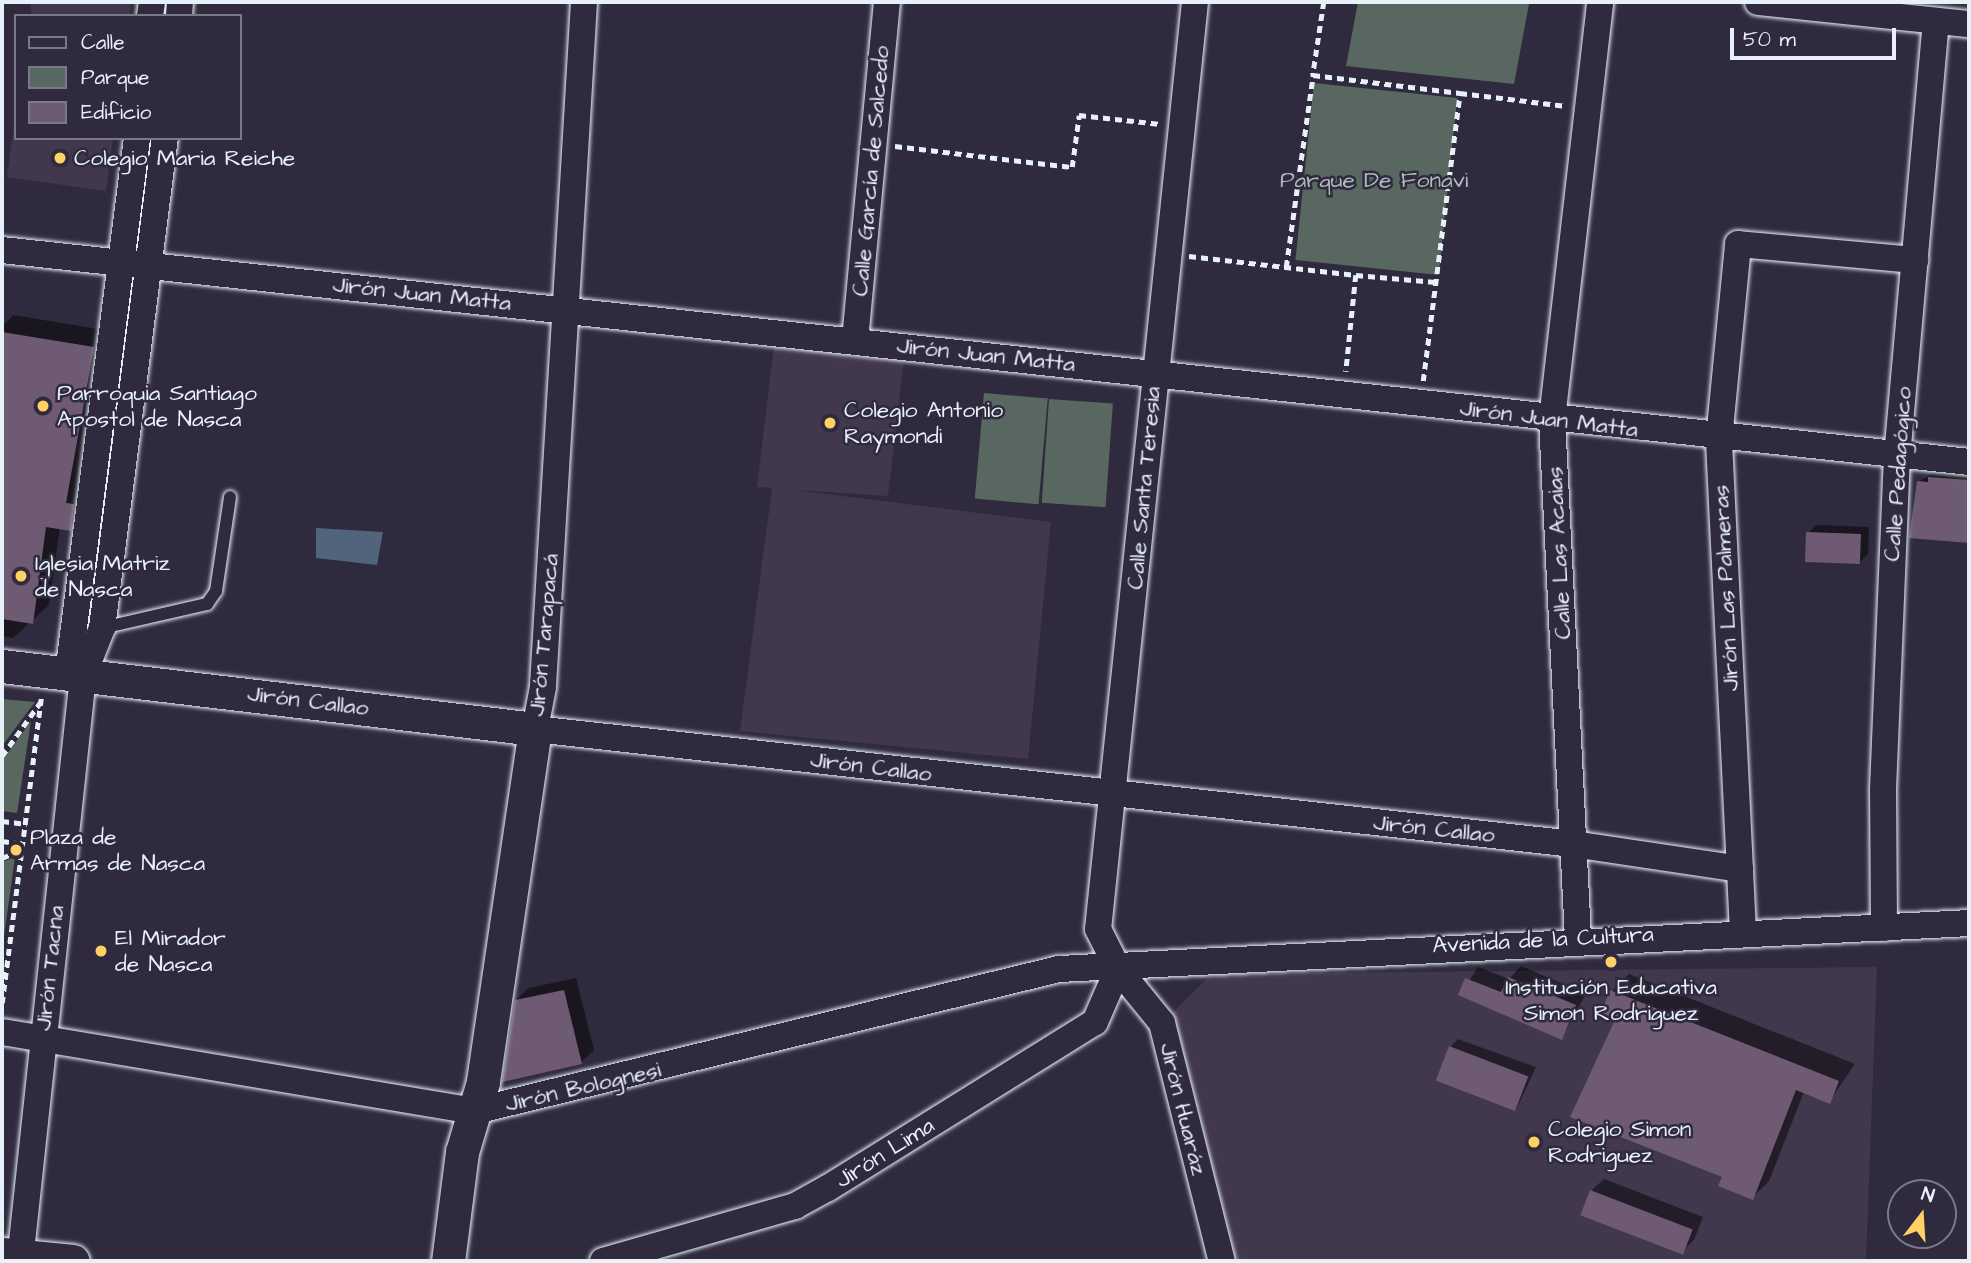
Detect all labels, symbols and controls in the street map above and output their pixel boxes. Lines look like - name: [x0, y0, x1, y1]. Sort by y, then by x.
- legend: [14, 14, 242, 140]
- scale bar: [1733, 14, 1899, 58]
- text: 50 m: [1743, 25, 1796, 54]
- text: Calle: [81, 28, 125, 57]
- street label: Calle García de Salcedo: [846, 45, 896, 297]
- text: Parque: [81, 63, 149, 92]
- text: Edificio: [81, 98, 151, 127]
- place label: Colegio Maria Reiche: [74, 144, 295, 172]
- marker: Colegio Maria Reiche: [52, 150, 68, 166]
- park label: Parque De Fonavi: [1280, 166, 1468, 194]
- street label: Jirón Juan Matta: [331, 271, 513, 317]
- street label: Jirón Juan Matta: [895, 332, 1077, 378]
- place label: Parroquia Santiago Apostol de Nasca: [57, 379, 257, 433]
- street label: Calle Santa Teresia: [1121, 385, 1167, 591]
- street label: Calle Pedagógico: [1878, 386, 1918, 562]
- street label: Jirón Juan Matta: [1458, 394, 1640, 444]
- place label: Colegio Antonio Raymondi: [844, 396, 1003, 450]
- marker: Parroquia Santiago Apostol de Nasca: [35, 398, 51, 414]
- marker: Colegio Antonio Raymondi: [822, 415, 838, 431]
- street label: Calle Las Acaias: [1541, 466, 1577, 640]
- street label: Jirón Las Palmeras: [1707, 484, 1745, 692]
- place label: Iglesia Matriz de Nasca: [35, 549, 170, 603]
- street label: Jirón Tarapacá: [523, 553, 565, 717]
- marker: Iglesia Matriz de Nasca: [13, 568, 29, 584]
- street label: Jirón Callao: [246, 680, 370, 722]
- street label: Jirón Callao: [809, 746, 933, 788]
- street label: Jirón Callao: [1372, 809, 1496, 849]
- place label: Plaza de Armas de Nasca: [30, 823, 205, 877]
- marker: Plaza de Armas de Nasca: [8, 842, 24, 858]
- street label: Jirón Tacna: [30, 904, 70, 1032]
- street label: Avenida de la Cultura: [1432, 920, 1654, 960]
- place label: El Mirador de Nasca: [115, 924, 226, 978]
- marker: El Mirador de Nasca: [93, 943, 109, 959]
- marker: Institución Educativa Simon Rodriguez: [1603, 954, 1619, 970]
- place label: Institución Educativa Simon Rodriguez: [1505, 973, 1717, 1027]
- street label: Jirón Huaráz: [1153, 1040, 1213, 1178]
- street label: Jirón Bolognesi: [503, 1056, 663, 1118]
- street label: Jirón Lima: [831, 1112, 939, 1194]
- place label: Colegio Simon Rodriguez: [1548, 1115, 1691, 1169]
- marker: Colegio Simon Rodriguez: [1526, 1134, 1542, 1150]
- north arrow: [1887, 1179, 1957, 1249]
- text: N: [1918, 1181, 1937, 1210]

